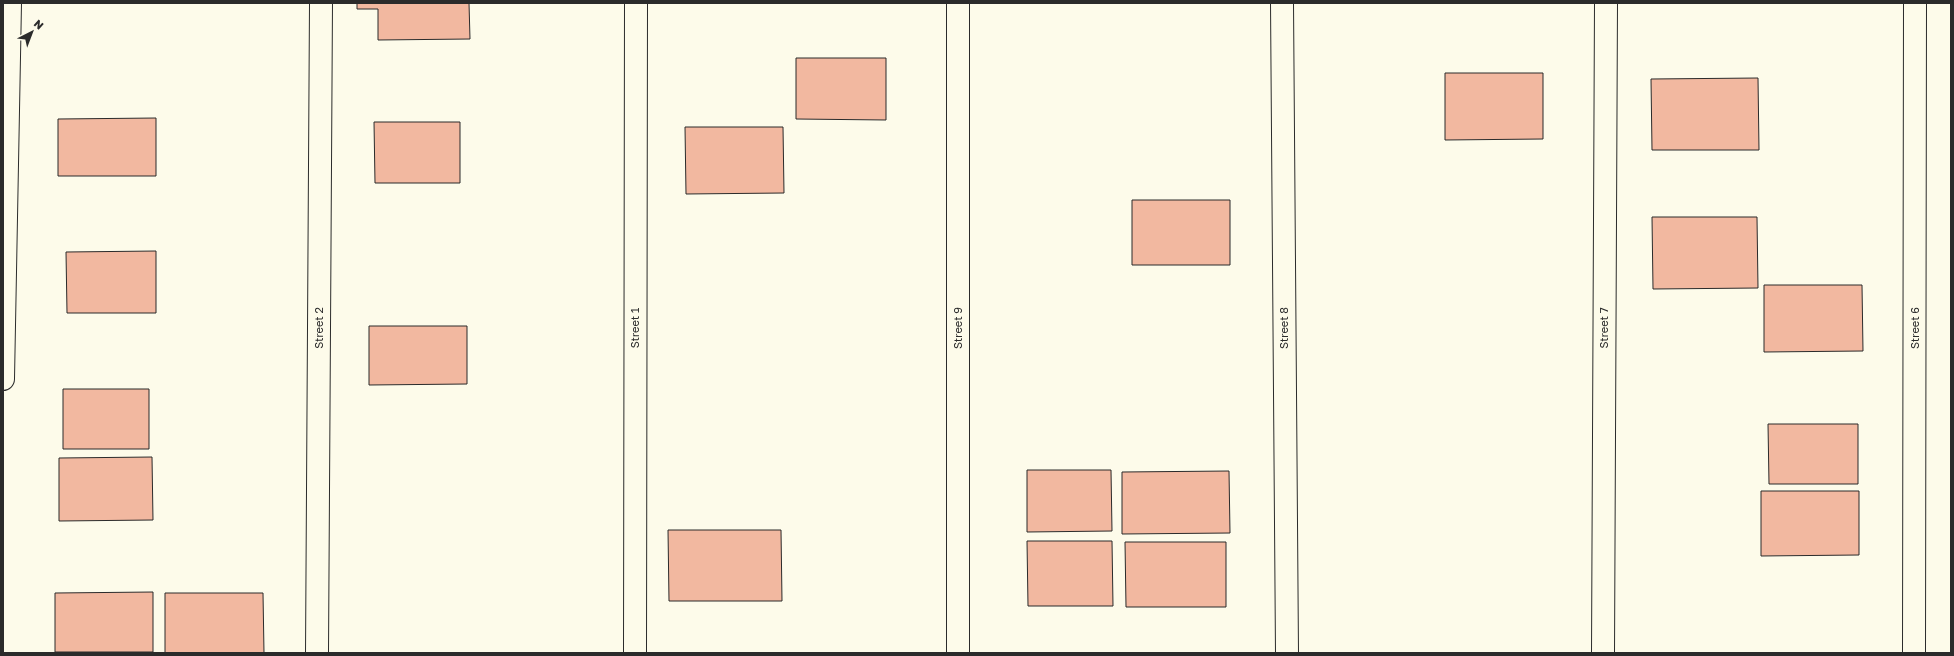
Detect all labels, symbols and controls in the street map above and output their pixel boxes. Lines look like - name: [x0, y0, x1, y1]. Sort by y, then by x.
- north arrow: [12, 12, 52, 52]
- text: N: [32, 17, 46, 32]
- street label: Street 2: [312, 307, 325, 349]
- street label: Street 9: [951, 307, 964, 349]
- street label: Street 8: [1277, 307, 1290, 349]
- street label: Street 7: [1597, 307, 1610, 349]
- street label: Street 6: [1908, 307, 1921, 349]
- street label: Street 1: [628, 308, 641, 348]

